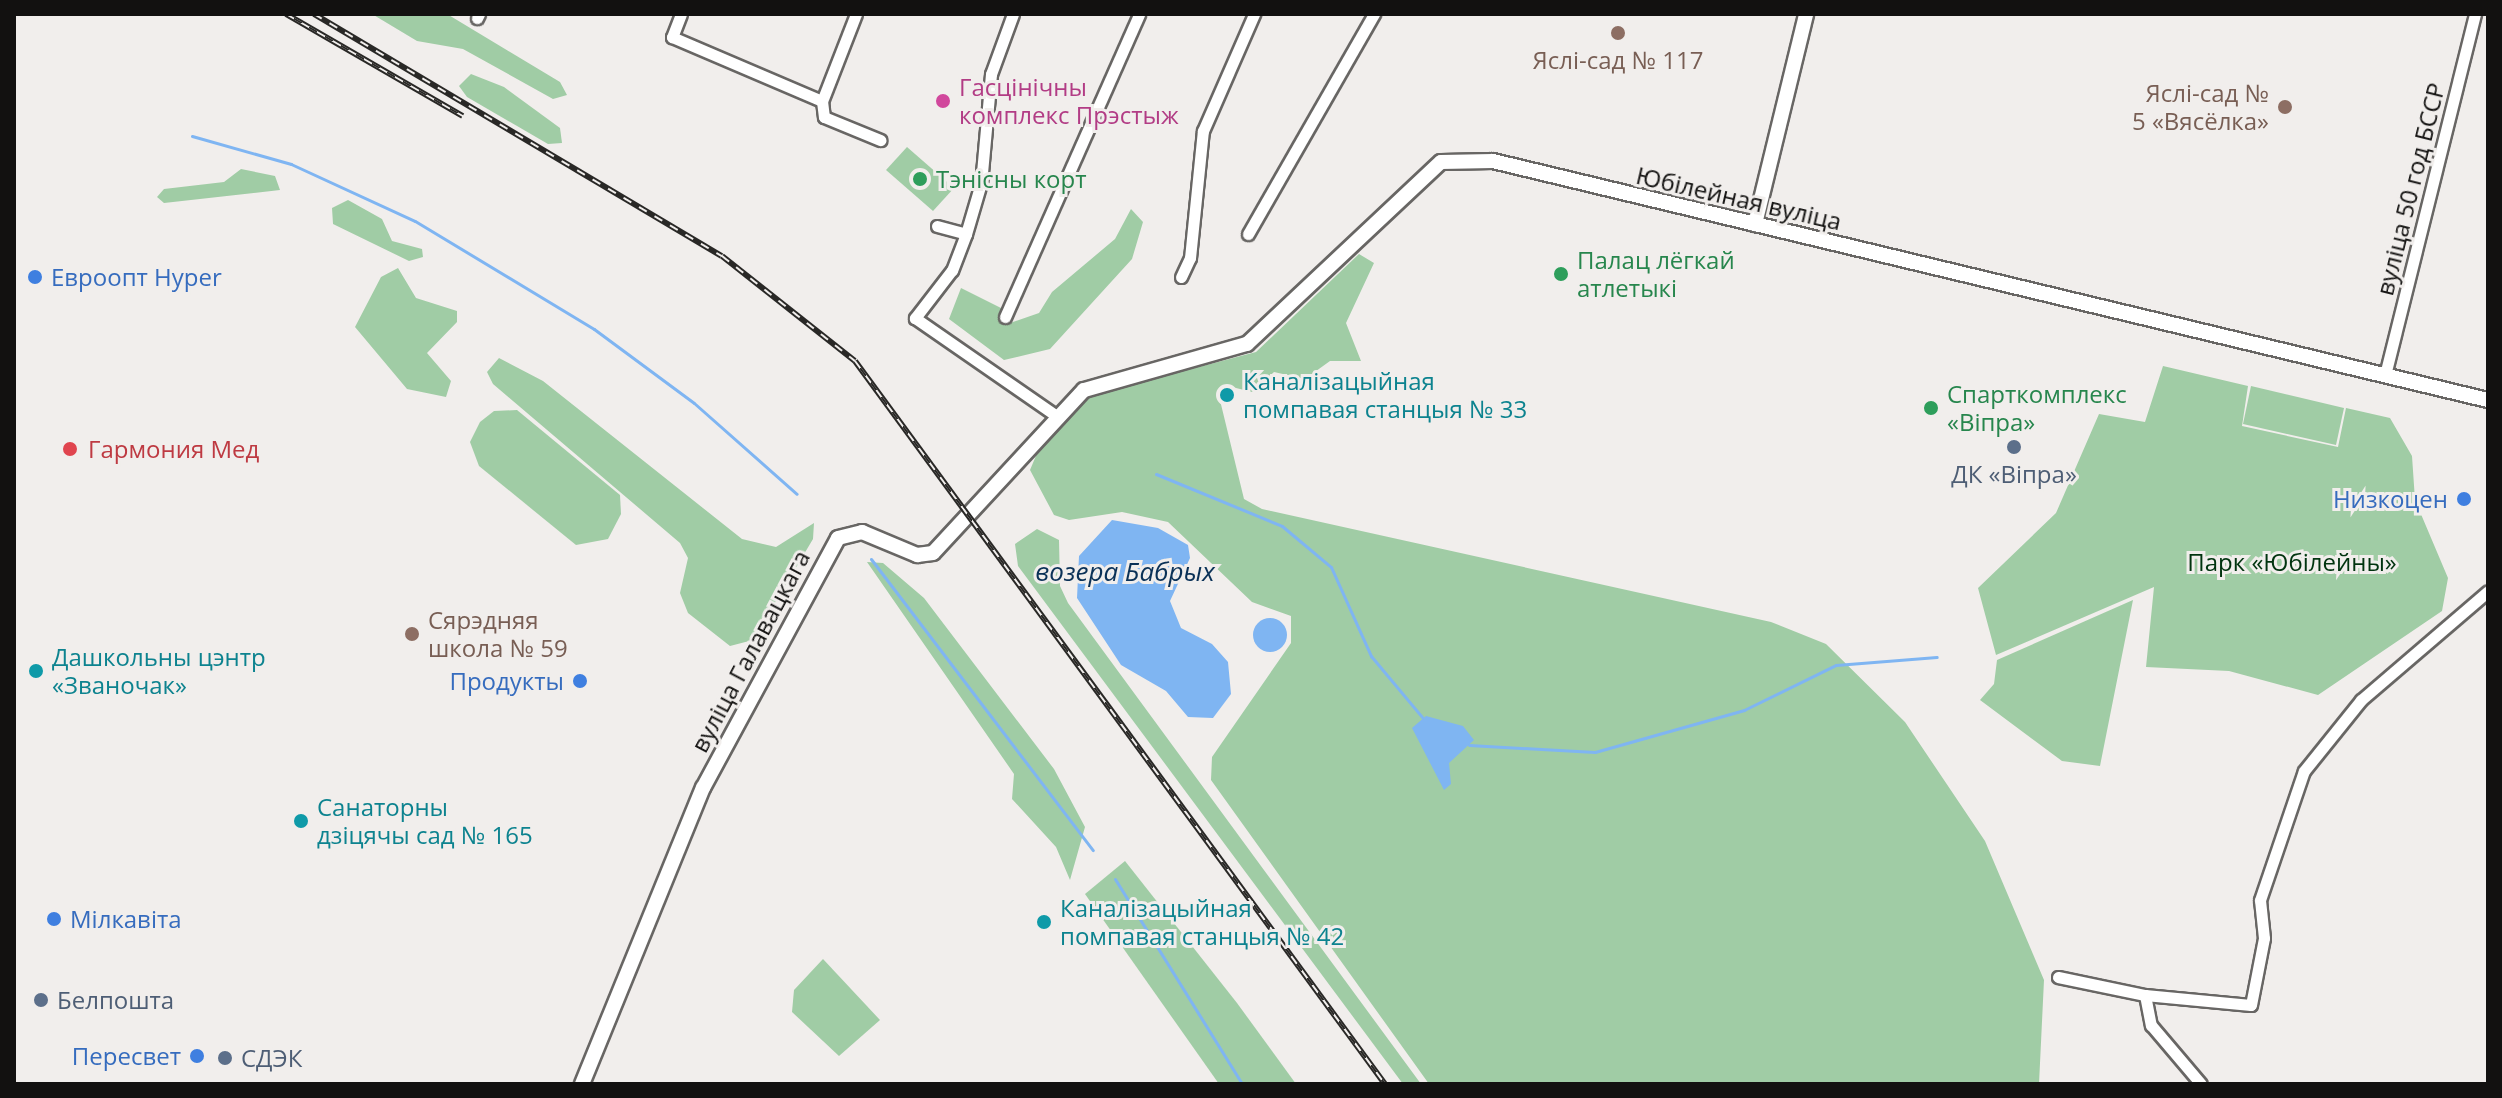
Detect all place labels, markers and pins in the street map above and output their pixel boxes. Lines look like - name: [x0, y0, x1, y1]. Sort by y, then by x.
- marker: Яслі-сад № 117: [1609, 24, 1627, 42]
- place label: Яслі-сад № 117: [1533, 46, 1703, 74]
- place label: Гасцінічны комплекс Прэстыж: [959, 73, 1179, 129]
- place label: Яслі-сад № 5 «Вясёлка»: [2132, 79, 2269, 135]
- marker: Гасцінічны комплекс Прэстыж: [934, 92, 952, 110]
- marker: Яслі-сад № 5 «Вясёлка»: [2276, 98, 2294, 116]
- place label: Тэнісны корт: [936, 165, 1086, 193]
- marker: Тэнісны корт: [911, 170, 929, 188]
- place label: Палац лёгкай атлетыкі: [1577, 246, 1735, 302]
- place label: Евроопт Hyper: [51, 263, 222, 291]
- marker: Палац лёгкай атлетыкі: [1552, 265, 1570, 283]
- marker: Евроопт Hyper: [26, 268, 44, 286]
- place label: Каналізацыйная помпавая станцыя № 33: [1243, 367, 1527, 423]
- place label: Спарткомплекс «Віпра»: [1947, 380, 2127, 436]
- marker: Каналізацыйная помпавая станцыя № 33: [1218, 386, 1236, 404]
- marker: Спарткомплекс «Віпра»: [1922, 399, 1940, 417]
- place label: Гармония Мед: [88, 435, 259, 463]
- marker: Гармония Мед: [59, 438, 81, 460]
- marker: ДК «Віпра»: [2005, 438, 2023, 456]
- place label: ДК «Віпра»: [1951, 460, 2077, 488]
- place label: Низкоцен: [2333, 485, 2448, 513]
- marker: Низкоцен: [2455, 490, 2473, 508]
- place label: Сярэдняя школа № 59: [428, 606, 568, 662]
- marker: Сярэдняя школа № 59: [403, 625, 421, 643]
- place label: Дашкольны цэнтр «Званочак»: [52, 643, 266, 699]
- marker: Дашкольны цэнтр «Званочак»: [27, 662, 45, 680]
- place label: Продукты: [449, 667, 564, 695]
- marker: Продукты: [571, 672, 589, 690]
- place label: Санаторны дзіцячы сад № 165: [317, 793, 533, 849]
- marker: Санаторны дзіцячы сад № 165: [292, 812, 310, 830]
- place label: Каналізацыйная помпавая станцыя № 42: [1060, 894, 1344, 950]
- place label: Мілкавіта: [70, 905, 182, 933]
- marker: Мілкавіта: [45, 910, 63, 928]
- marker: Каналізацыйная помпавая станцыя № 42: [1035, 913, 1053, 931]
- place label: Белпошта: [57, 986, 174, 1014]
- marker: Белпошта: [32, 991, 50, 1009]
- place label: Пересвет: [72, 1042, 181, 1070]
- place label: СДЭК: [241, 1044, 302, 1072]
- marker: Пересвет: [188, 1047, 206, 1065]
- marker: СДЭК: [216, 1049, 234, 1067]

